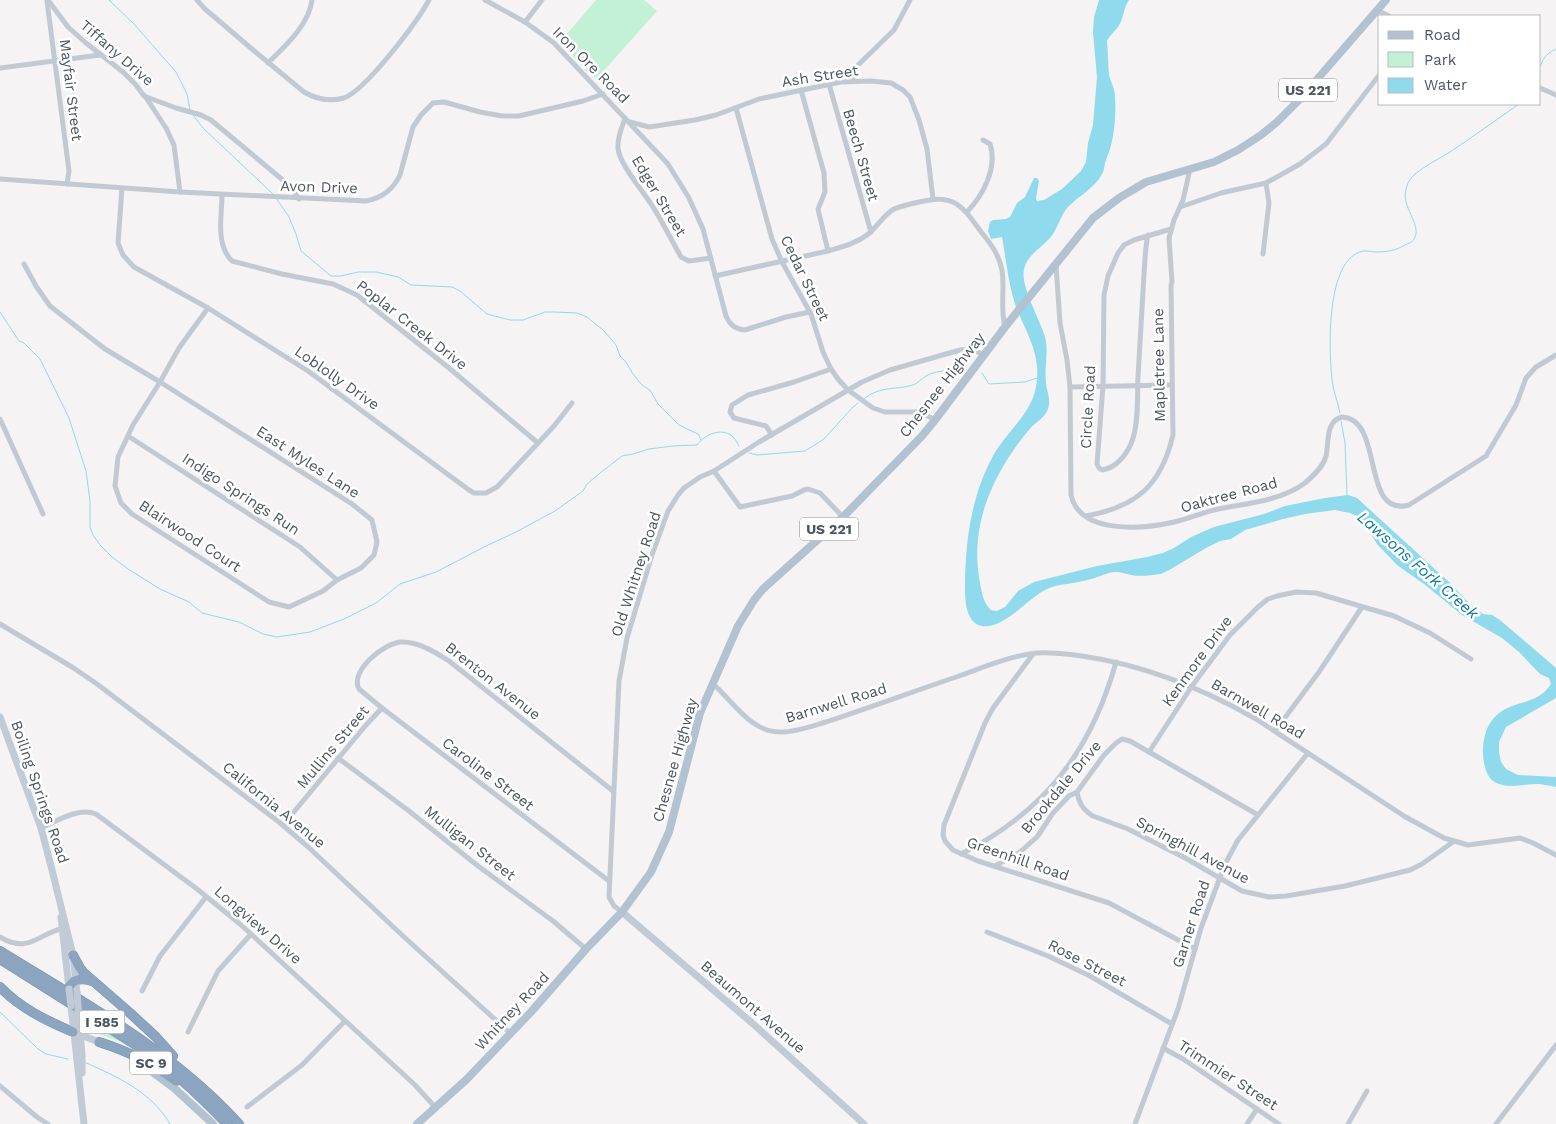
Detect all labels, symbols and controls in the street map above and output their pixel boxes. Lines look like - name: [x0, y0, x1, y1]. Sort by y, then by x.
- legend: [1378, 15, 1541, 105]
- street label: Tiffany Drive: [77, 16, 157, 90]
- street label: Iron Ore Road: [549, 23, 633, 107]
- text: Road: [1424, 26, 1461, 44]
- street label: Mayfair Street: [56, 38, 86, 143]
- text: Park: [1424, 51, 1457, 69]
- street label: Ash Street: [780, 61, 860, 91]
- text: Water: [1424, 76, 1467, 94]
- road number: US 221: [1279, 78, 1337, 102]
- street label: Beech Street: [839, 107, 883, 204]
- street label: Edger Street: [628, 152, 691, 240]
- street label: Avon Drive: [280, 177, 358, 197]
- street label: Cedar Street: [777, 232, 834, 324]
- street label: Poplar Creek Drive: [353, 276, 471, 374]
- street label: Mapletree Lane: [1149, 308, 1169, 422]
- street label: Chesnee Highway: [895, 329, 989, 441]
- street label: Loblolly Drive: [291, 342, 383, 414]
- street label: Circle Road: [1077, 365, 1099, 449]
- street label: East Myles Lane: [253, 422, 363, 502]
- street label: Indigo Springs Run: [179, 449, 303, 539]
- street label: Oaktree Road: [1179, 473, 1279, 517]
- street label: Blairwood Court: [135, 496, 245, 576]
- water label: Lawsons Fork Creek: [1354, 507, 1483, 624]
- street label: Old Whitney Road: [607, 509, 665, 639]
- road number: US 221: [800, 518, 858, 540]
- street label: Kenmore Drive: [1158, 612, 1236, 710]
- street label: Brenton Avenue: [442, 638, 544, 724]
- street label: Barnwell Road: [1208, 675, 1308, 743]
- street label: Barnwell Road: [783, 679, 889, 727]
- street label: Chesnee Highway: [649, 696, 701, 824]
- street label: Mullins Street: [293, 701, 373, 792]
- street label: Boiling Springs Road: [7, 718, 73, 866]
- street label: Caroline Street: [438, 734, 538, 815]
- street label: Brookdale Drive: [1017, 737, 1105, 837]
- street label: California Avenue: [219, 758, 329, 852]
- street label: Mulligan Street: [421, 802, 520, 885]
- street label: Springhill Avenue: [1133, 813, 1253, 887]
- street label: Greenhill Road: [964, 833, 1072, 885]
- street label: Garner Road: [1168, 878, 1214, 970]
- street label: Longview Drive: [211, 882, 305, 968]
- street label: Rose Street: [1045, 936, 1130, 991]
- street label: Beaumont Avenue: [697, 957, 809, 1057]
- street label: Whitney Road: [471, 968, 553, 1054]
- road number: I 585: [80, 1010, 124, 1034]
- street label: Trimmier Street: [1175, 1036, 1282, 1114]
- road number: SC 9: [130, 1052, 172, 1074]

